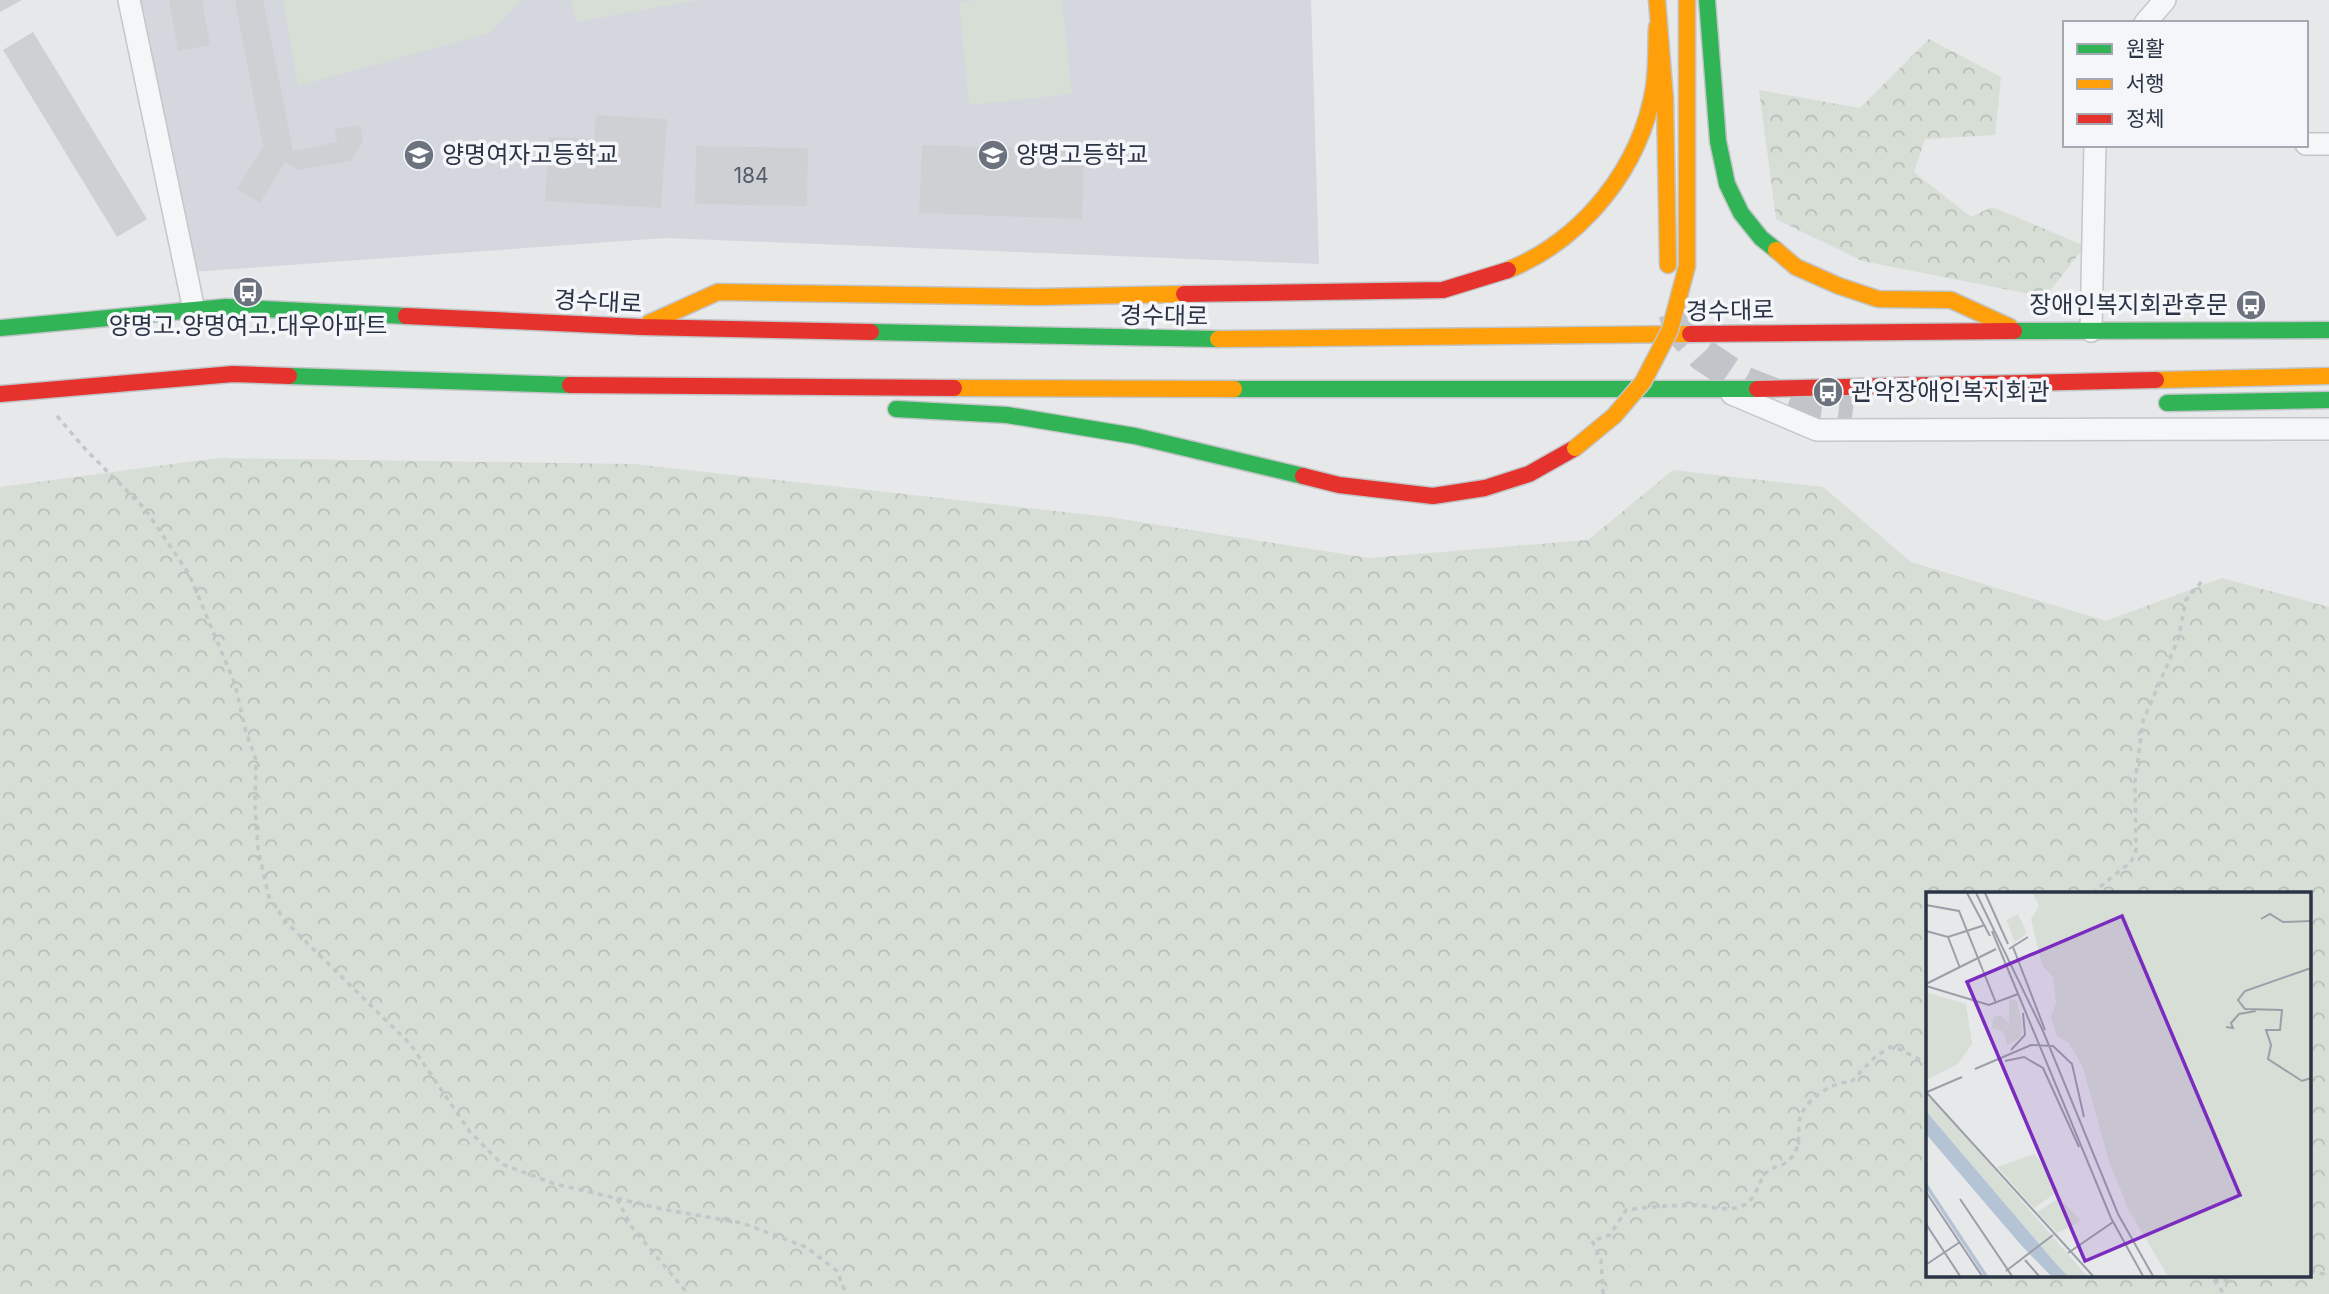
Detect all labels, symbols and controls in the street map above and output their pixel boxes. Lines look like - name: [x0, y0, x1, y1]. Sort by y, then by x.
- legend: [2063, 21, 2308, 147]
- text: 원활: [2126, 36, 2165, 61]
- text: 서행: [2126, 71, 2165, 96]
- text: 정체: [2126, 106, 2165, 131]
- school or university icon: 양명여자고등학교: [402, 138, 436, 172]
- school or university icon: 양명고등학교: [976, 138, 1010, 172]
- place label: 양명여자고등학교: [442, 140, 619, 169]
- place label: 양명고등학교: [1016, 140, 1148, 169]
- house number: 184: [733, 163, 769, 188]
- bus stop icon: 양명고.양명여고.대우아파트: [231, 275, 265, 309]
- street label: 경수대로: [553, 285, 643, 318]
- bus stop icon: 장애인복지회관후문: [2234, 288, 2268, 322]
- place label: 장애인복지회관후문: [2029, 290, 2228, 319]
- street label: 경수대로: [1686, 295, 1774, 326]
- street label: 경수대로: [1120, 300, 1208, 331]
- place label: 양명고.양명여고.대우아파트: [109, 311, 387, 340]
- bus stop icon: 관악장애인복지회관: [1811, 375, 1845, 409]
- place label: 관악장애인복지회관: [1851, 377, 2050, 406]
- inset map: [1926, 892, 2312, 1276]

